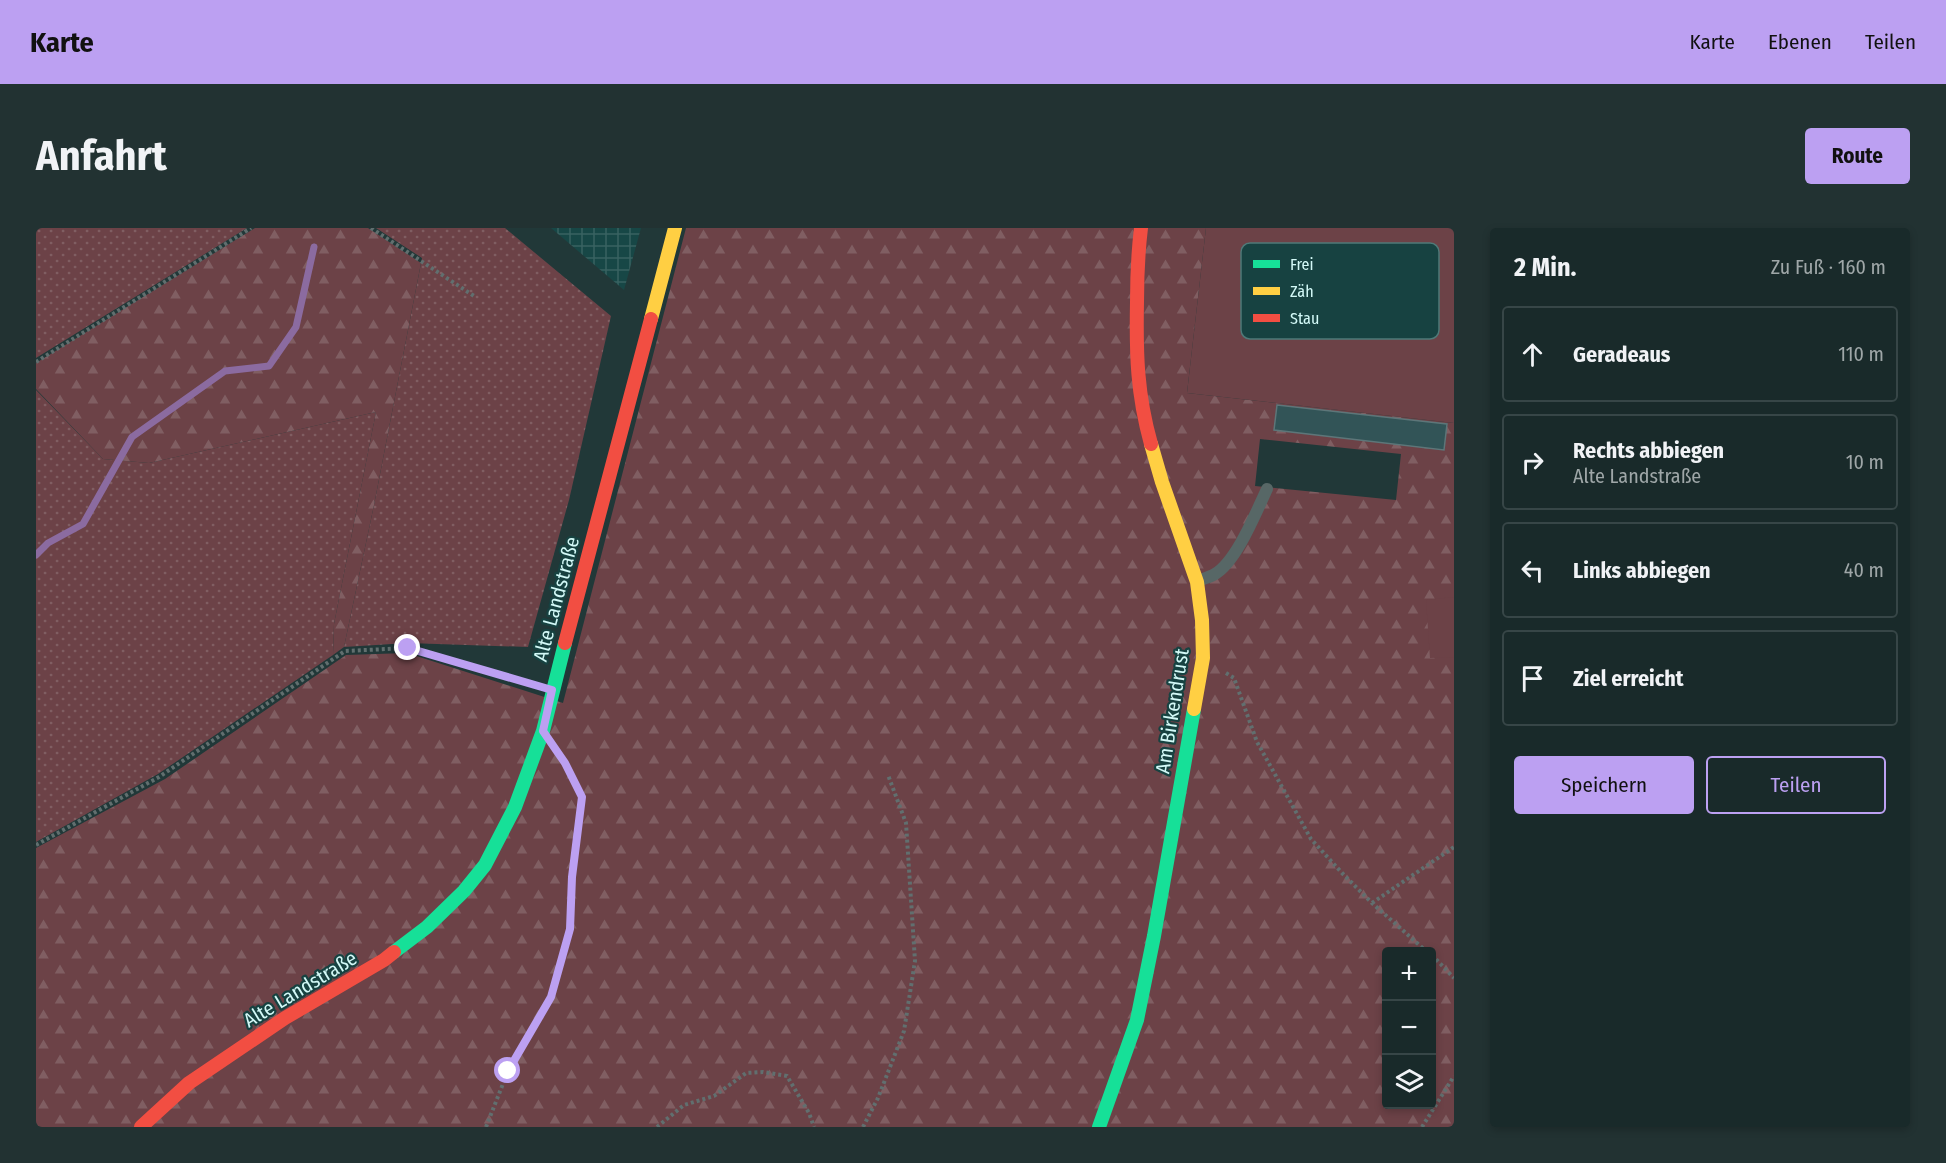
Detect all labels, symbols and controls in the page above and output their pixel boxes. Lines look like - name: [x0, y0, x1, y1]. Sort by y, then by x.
- text: Karte: [30, 26, 94, 59]
- text: Karte: [1689, 29, 1735, 55]
- text: Ebenen: [1768, 29, 1832, 55]
- text: Teilen: [1865, 29, 1916, 55]
- button: Route: [1805, 128, 1910, 184]
- text: Anfahrt: [36, 131, 167, 181]
- legend: [1241, 243, 1439, 339]
- text: 2 Min.: [1514, 252, 1576, 283]
- text: Frei: [1290, 255, 1314, 274]
- text: Zu Fuß · 160 m: [1771, 255, 1886, 279]
- text: Zäh: [1290, 282, 1314, 301]
- text: Stau: [1290, 309, 1319, 328]
- icon: ahead: [1516, 338, 1549, 371]
- text: Geradeaus: [1573, 341, 1670, 368]
- text: 110 m: [1838, 342, 1884, 366]
- text: Rechts abbiegen: [1573, 437, 1724, 464]
- icon: right: [1516, 446, 1549, 479]
- text: 10 m: [1846, 450, 1884, 474]
- text: Alte Landstraße: [1573, 464, 1701, 488]
- street label: Alte Landstraße: [528, 534, 584, 664]
- icon: left: [1516, 554, 1549, 587]
- text: Links abbiegen: [1573, 557, 1711, 584]
- text: 40 m: [1844, 558, 1884, 582]
- route end: [394, 634, 420, 660]
- street label: Am Birkendrust: [1150, 646, 1194, 775]
- icon: arrive: [1516, 662, 1549, 695]
- text: Ziel erreicht: [1573, 665, 1684, 692]
- button: Speichern: [1514, 756, 1694, 814]
- button: Teilen: [1706, 756, 1886, 814]
- street label: Alte Landstraße: [239, 946, 361, 1032]
- map controls: [1382, 947, 1436, 1109]
- button: +: [1382, 947, 1436, 1001]
- button: −: [1382, 1001, 1436, 1055]
- button: layers: [1382, 1055, 1436, 1109]
- route start: [494, 1057, 520, 1083]

